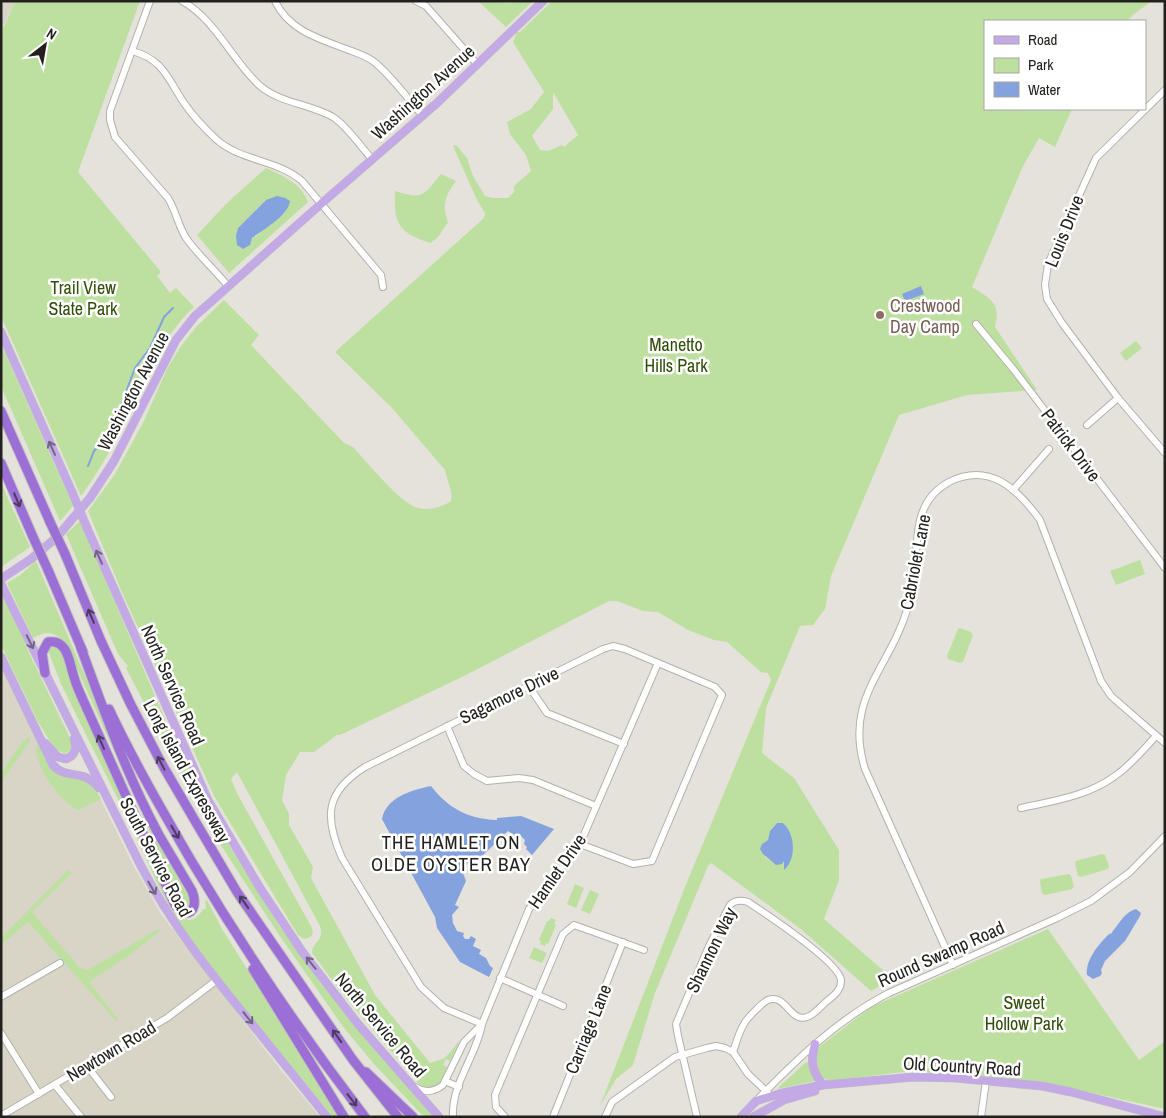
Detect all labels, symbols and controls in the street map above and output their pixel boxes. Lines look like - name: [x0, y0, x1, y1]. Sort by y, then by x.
- north arrow: [20, 20, 70, 70]
- legend: [984, 20, 1146, 110]
- text: N: [44, 24, 60, 44]
- text: Road: [1028, 29, 1057, 50]
- street label: Washington Avenue: [366, 39, 480, 145]
- text: Park: [1028, 54, 1054, 75]
- text: Water: [1028, 79, 1060, 100]
- street label: Louis Drive: [1038, 191, 1090, 271]
- park label: Trail View State Park: [49, 275, 118, 321]
- place label: Crestwood Day Camp: [890, 293, 961, 339]
- marker: Crestwood Day Camp: [874, 309, 886, 321]
- street label: Washington Avenue: [91, 327, 175, 455]
- park label: Manetto Hills Park: [644, 332, 708, 378]
- street label: Patrick Drive: [1035, 403, 1107, 487]
- one-way arrow: [47, 441, 56, 456]
- one-way arrow: [13, 492, 23, 507]
- street label: Cabriolet Lane: [893, 512, 937, 612]
- one-way arrow: [94, 550, 104, 565]
- one-way arrow: [85, 609, 95, 624]
- street label: North Service Road: [135, 621, 211, 749]
- one-way arrow: [26, 634, 35, 649]
- street label: Sagamore Drive: [455, 660, 563, 730]
- street label: Long Island Expressway: [137, 695, 237, 848]
- one-way arrow: [96, 735, 106, 750]
- one-way arrow: [156, 755, 166, 770]
- street label: South Service Road: [114, 793, 198, 921]
- one-way arrow: [170, 824, 180, 839]
- district label: THE HAMLET ON OLDE OYSTER BAY: [371, 829, 531, 877]
- street label: Hamlet Drive: [522, 829, 592, 913]
- one-way arrow: [148, 880, 158, 894]
- one-way arrow: [239, 896, 249, 910]
- street label: Shannon Way: [680, 903, 743, 997]
- street label: Round Swamp Road: [874, 915, 1008, 993]
- one-way arrow: [306, 957, 317, 970]
- street label: North Service Road: [330, 967, 432, 1083]
- street label: Carriage Lane: [559, 981, 617, 1077]
- park label: Sweet Hollow Park: [985, 990, 1064, 1036]
- one-way arrow: [242, 1012, 253, 1025]
- street label: Newtown Road: [62, 1015, 160, 1087]
- one-way arrow: [332, 1029, 342, 1043]
- street label: Old Country Road: [902, 1050, 1022, 1082]
- one-way arrow: [346, 1093, 357, 1106]

